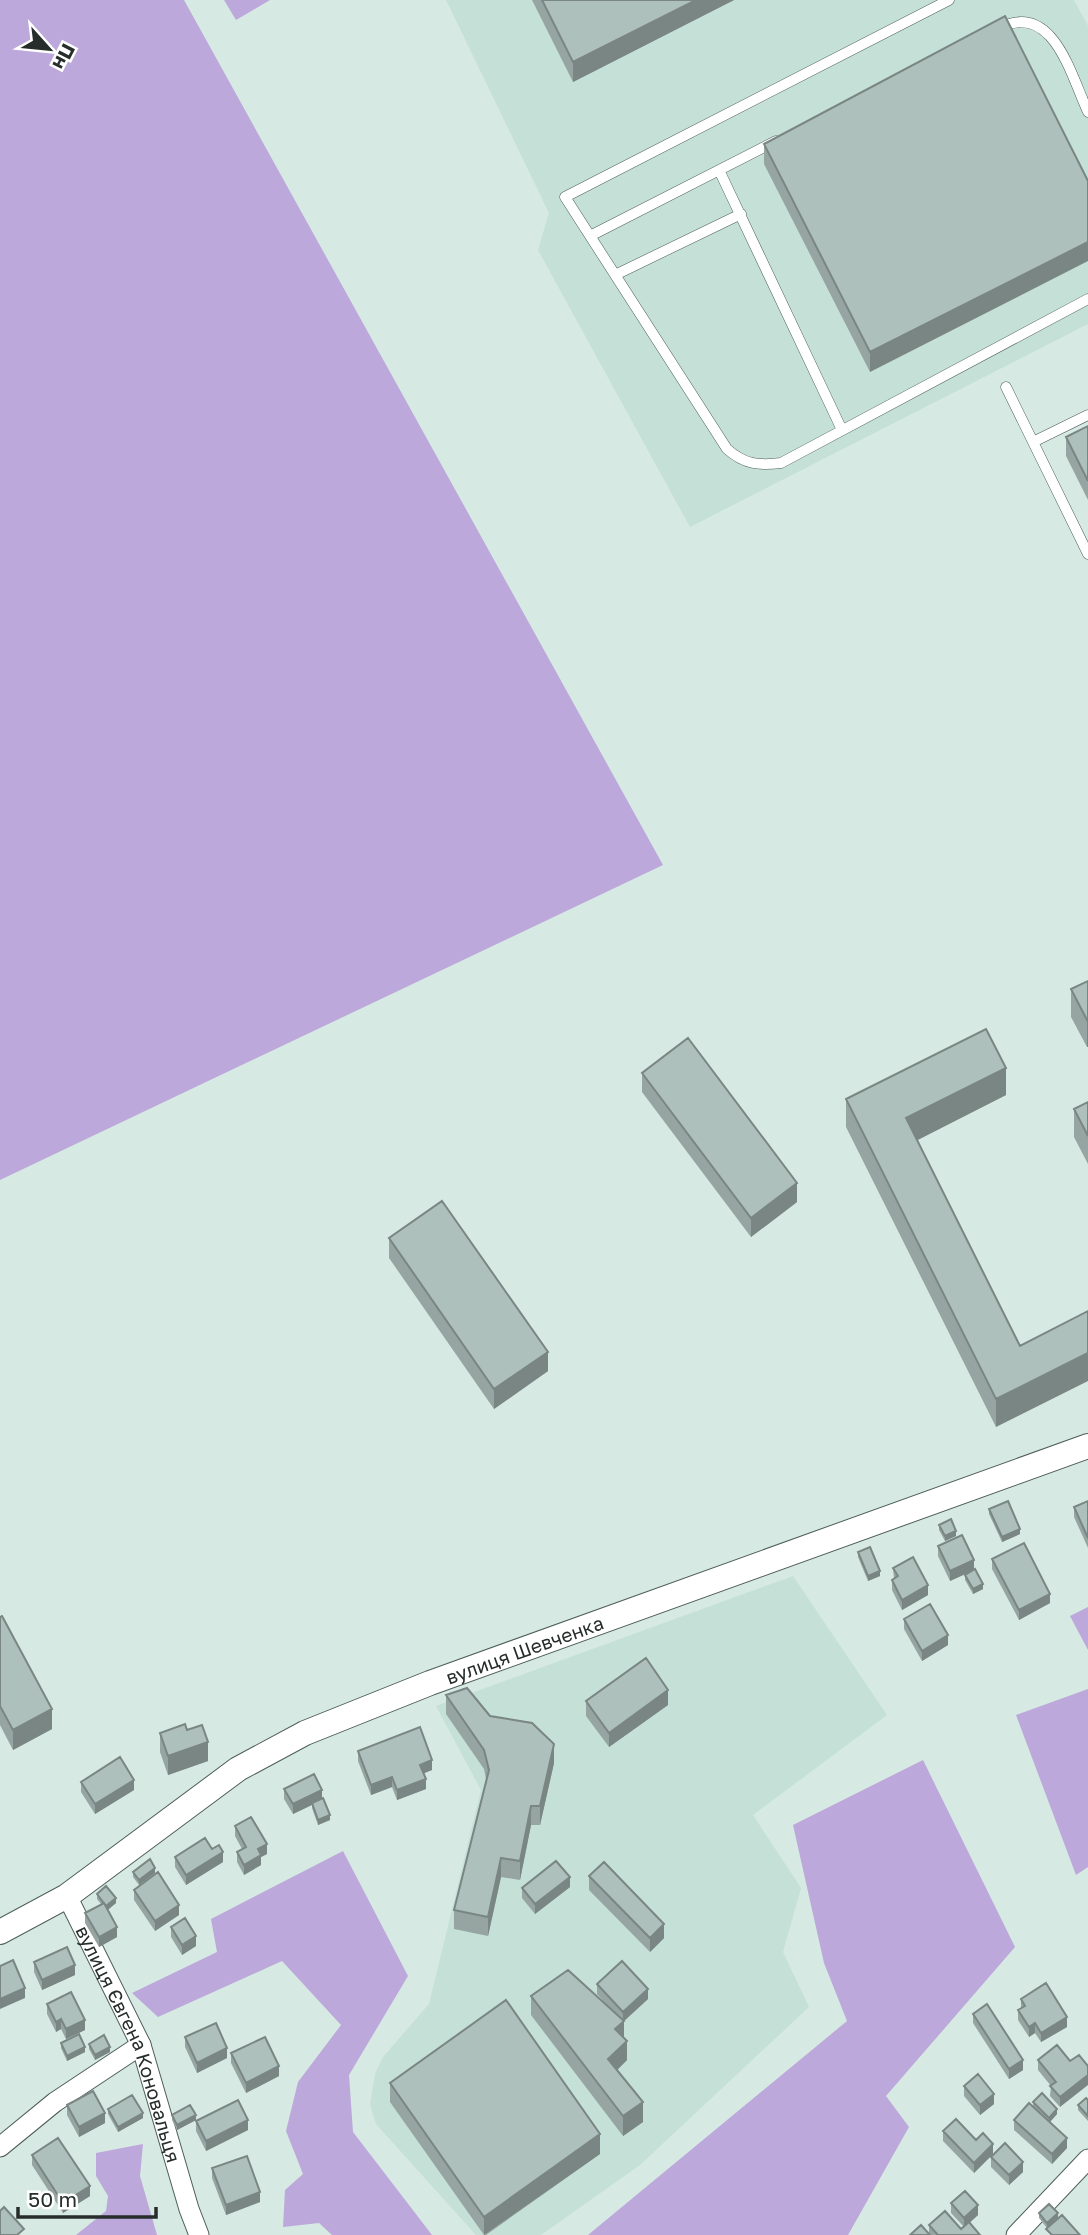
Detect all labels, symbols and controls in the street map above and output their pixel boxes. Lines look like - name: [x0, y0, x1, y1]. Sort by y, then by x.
- north arrow: [14, 14, 84, 84]
- text: Пн: [48, 40, 81, 74]
- street label: вулиця Шевченка: [442, 1610, 606, 1688]
- street label: вулиця Євгена Коновальця: [72, 1921, 186, 2165]
- scale bar: [18, 2176, 156, 2220]
- text: 50 m: [28, 2186, 77, 2212]

